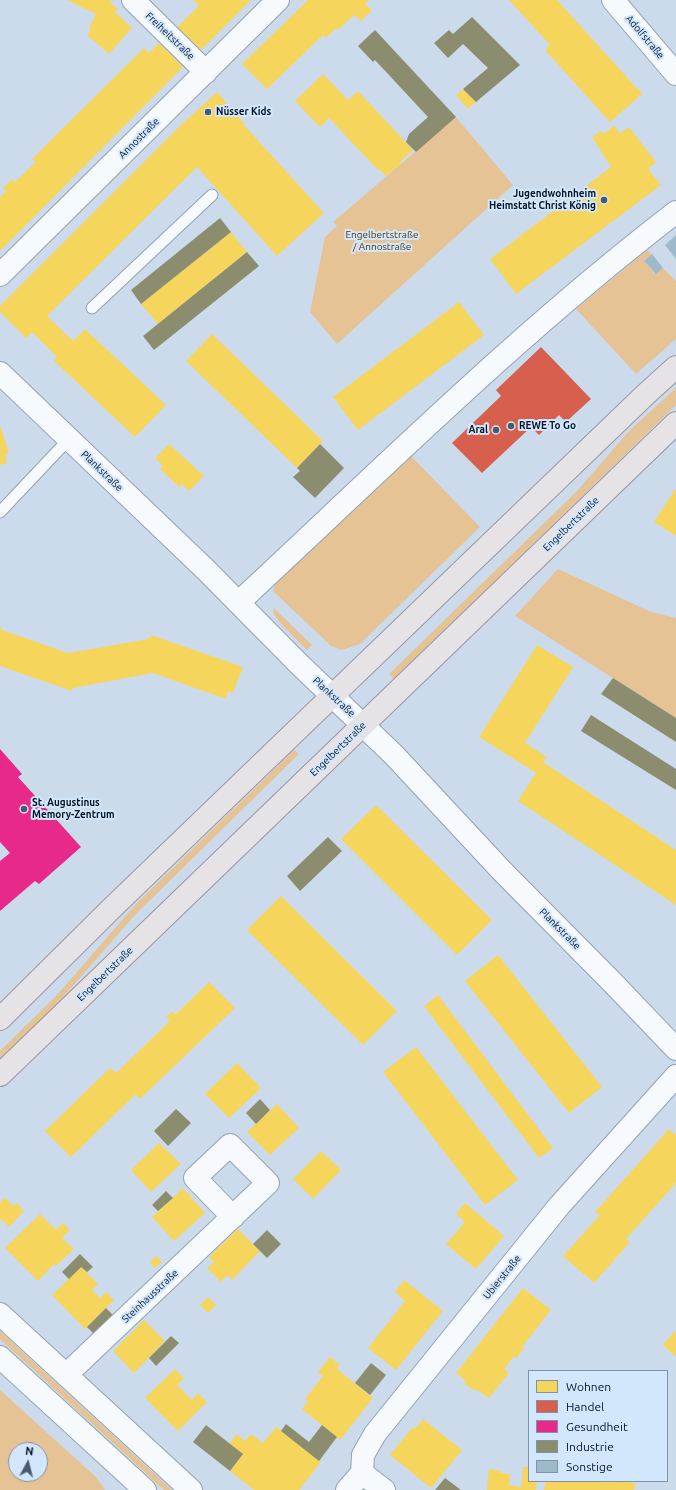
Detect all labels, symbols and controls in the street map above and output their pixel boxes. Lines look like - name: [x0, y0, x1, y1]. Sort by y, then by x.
- street label: Freiheitstraße: [143, 10, 197, 62]
- street label: Adolfstraße: [623, 13, 667, 61]
- place label: Nüsser Kids: [216, 106, 271, 118]
- marker: Nüsser Kids: [203, 107, 213, 117]
- street label: Annostraße: [116, 115, 162, 161]
- place label: Jugendwohnheim Heimstatt Christ König: [489, 188, 596, 212]
- marker: Jugendwohnheim Heimstatt Christ König: [599, 195, 609, 205]
- park label: Engelbertstraße / Annostraße: [345, 229, 419, 252]
- place label: REWE To Go: [519, 420, 576, 432]
- marker: REWE To Go: [506, 421, 516, 431]
- place label: Aral: [468, 424, 488, 436]
- marker: Aral: [491, 425, 501, 435]
- street label: Plankstraße: [79, 448, 125, 494]
- street label: Engelbertstraße: [541, 494, 601, 554]
- street label: Plankstraße: [310, 674, 358, 720]
- street label: Engelbertstraße: [308, 719, 368, 779]
- place label: St. Augustinus Memory-Zentrum: [32, 797, 115, 820]
- marker: St. Augustinus Memory-Zentrum: [19, 804, 29, 814]
- street label: Plankstraße: [537, 906, 583, 952]
- street label: Engelbertstraße: [75, 944, 135, 1004]
- street label: Ubierstraße: [481, 1253, 523, 1301]
- street label: Steinhausstraße: [119, 1267, 181, 1325]
- legend: [528, 1370, 668, 1482]
- text: Wohnen: [566, 1380, 611, 1393]
- text: Handel: [566, 1400, 604, 1413]
- text: Gesundheit: [566, 1420, 628, 1433]
- text: Industrie: [566, 1440, 614, 1453]
- north arrow: [8, 1442, 48, 1482]
- text: N: [25, 1445, 34, 1458]
- text: Sonstige: [566, 1460, 613, 1473]

